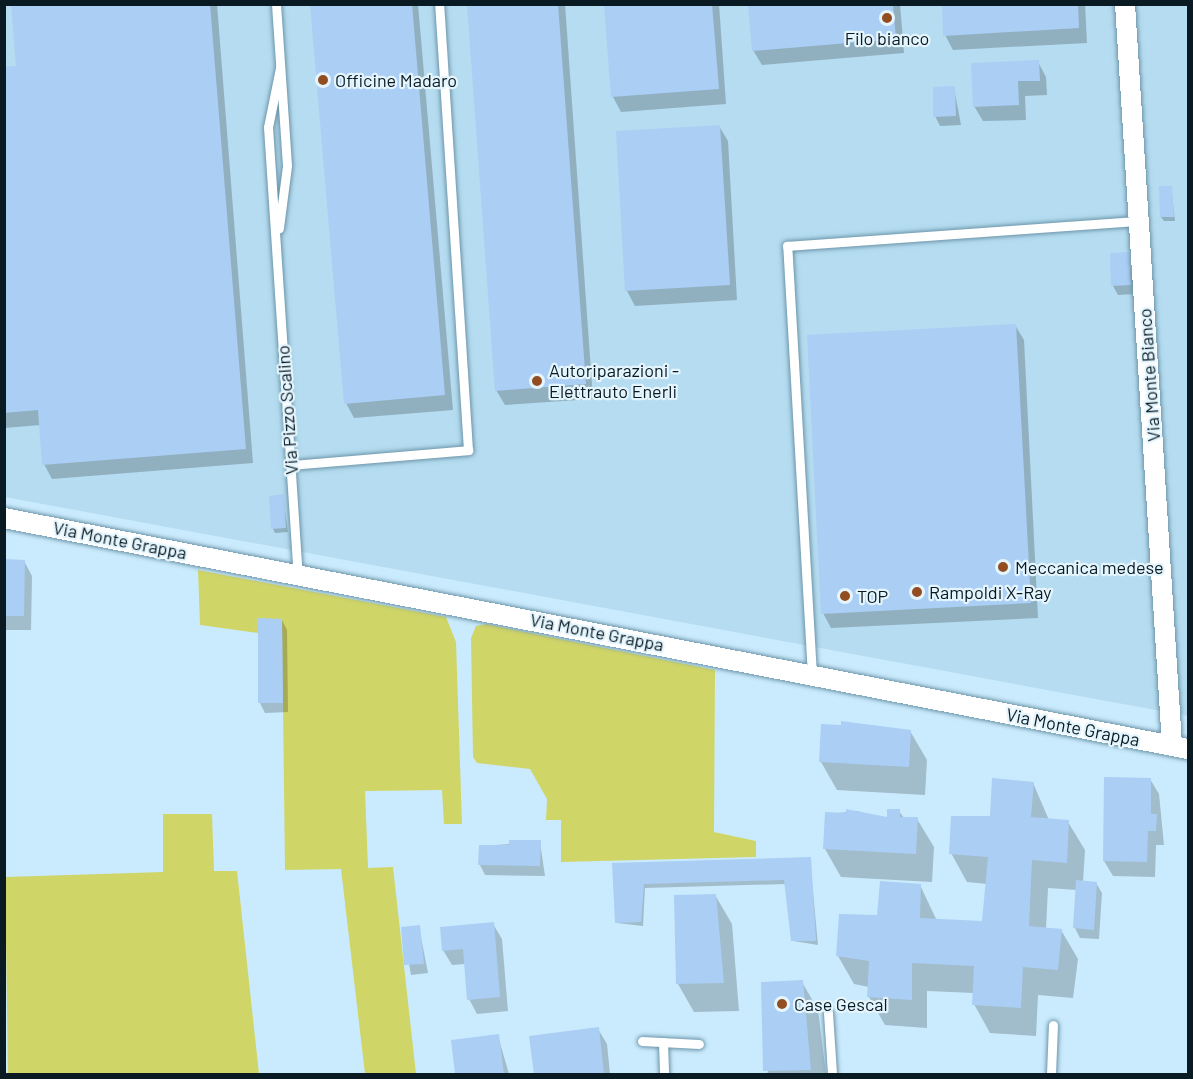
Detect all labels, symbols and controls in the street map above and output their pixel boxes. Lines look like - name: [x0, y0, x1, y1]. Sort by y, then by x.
- marker: Filo bianco: [880, 11, 894, 25]
- place label: Filo bianco: [845, 27, 929, 49]
- place label: Officine Madaro: [335, 69, 457, 91]
- marker: Officine Madaro: [316, 73, 330, 87]
- street label: Via Monte Bianco: [1134, 308, 1164, 442]
- street label: Via Pizzo Scalino: [272, 344, 302, 476]
- place label: Autoriparazioni - Elettrauto Enerli: [549, 360, 679, 403]
- marker: Autoriparazioni - Elettrauto Enerli: [530, 374, 544, 388]
- street label: Via Monte Grappa: [51, 516, 189, 564]
- place label: Meccanica medese: [1015, 556, 1164, 578]
- marker: Meccanica medese: [996, 560, 1010, 574]
- place label: Rampoldi X-Ray: [929, 581, 1052, 603]
- place label: TOP: [857, 585, 888, 607]
- marker: Rampoldi X-Ray: [910, 585, 924, 599]
- marker: TOP: [838, 589, 852, 603]
- street label: Via Monte Grappa: [528, 608, 666, 656]
- street label: Via Monte Grappa: [1004, 703, 1142, 751]
- place label: Case Gescal: [794, 993, 888, 1015]
- marker: Case Gescal: [775, 997, 789, 1011]

